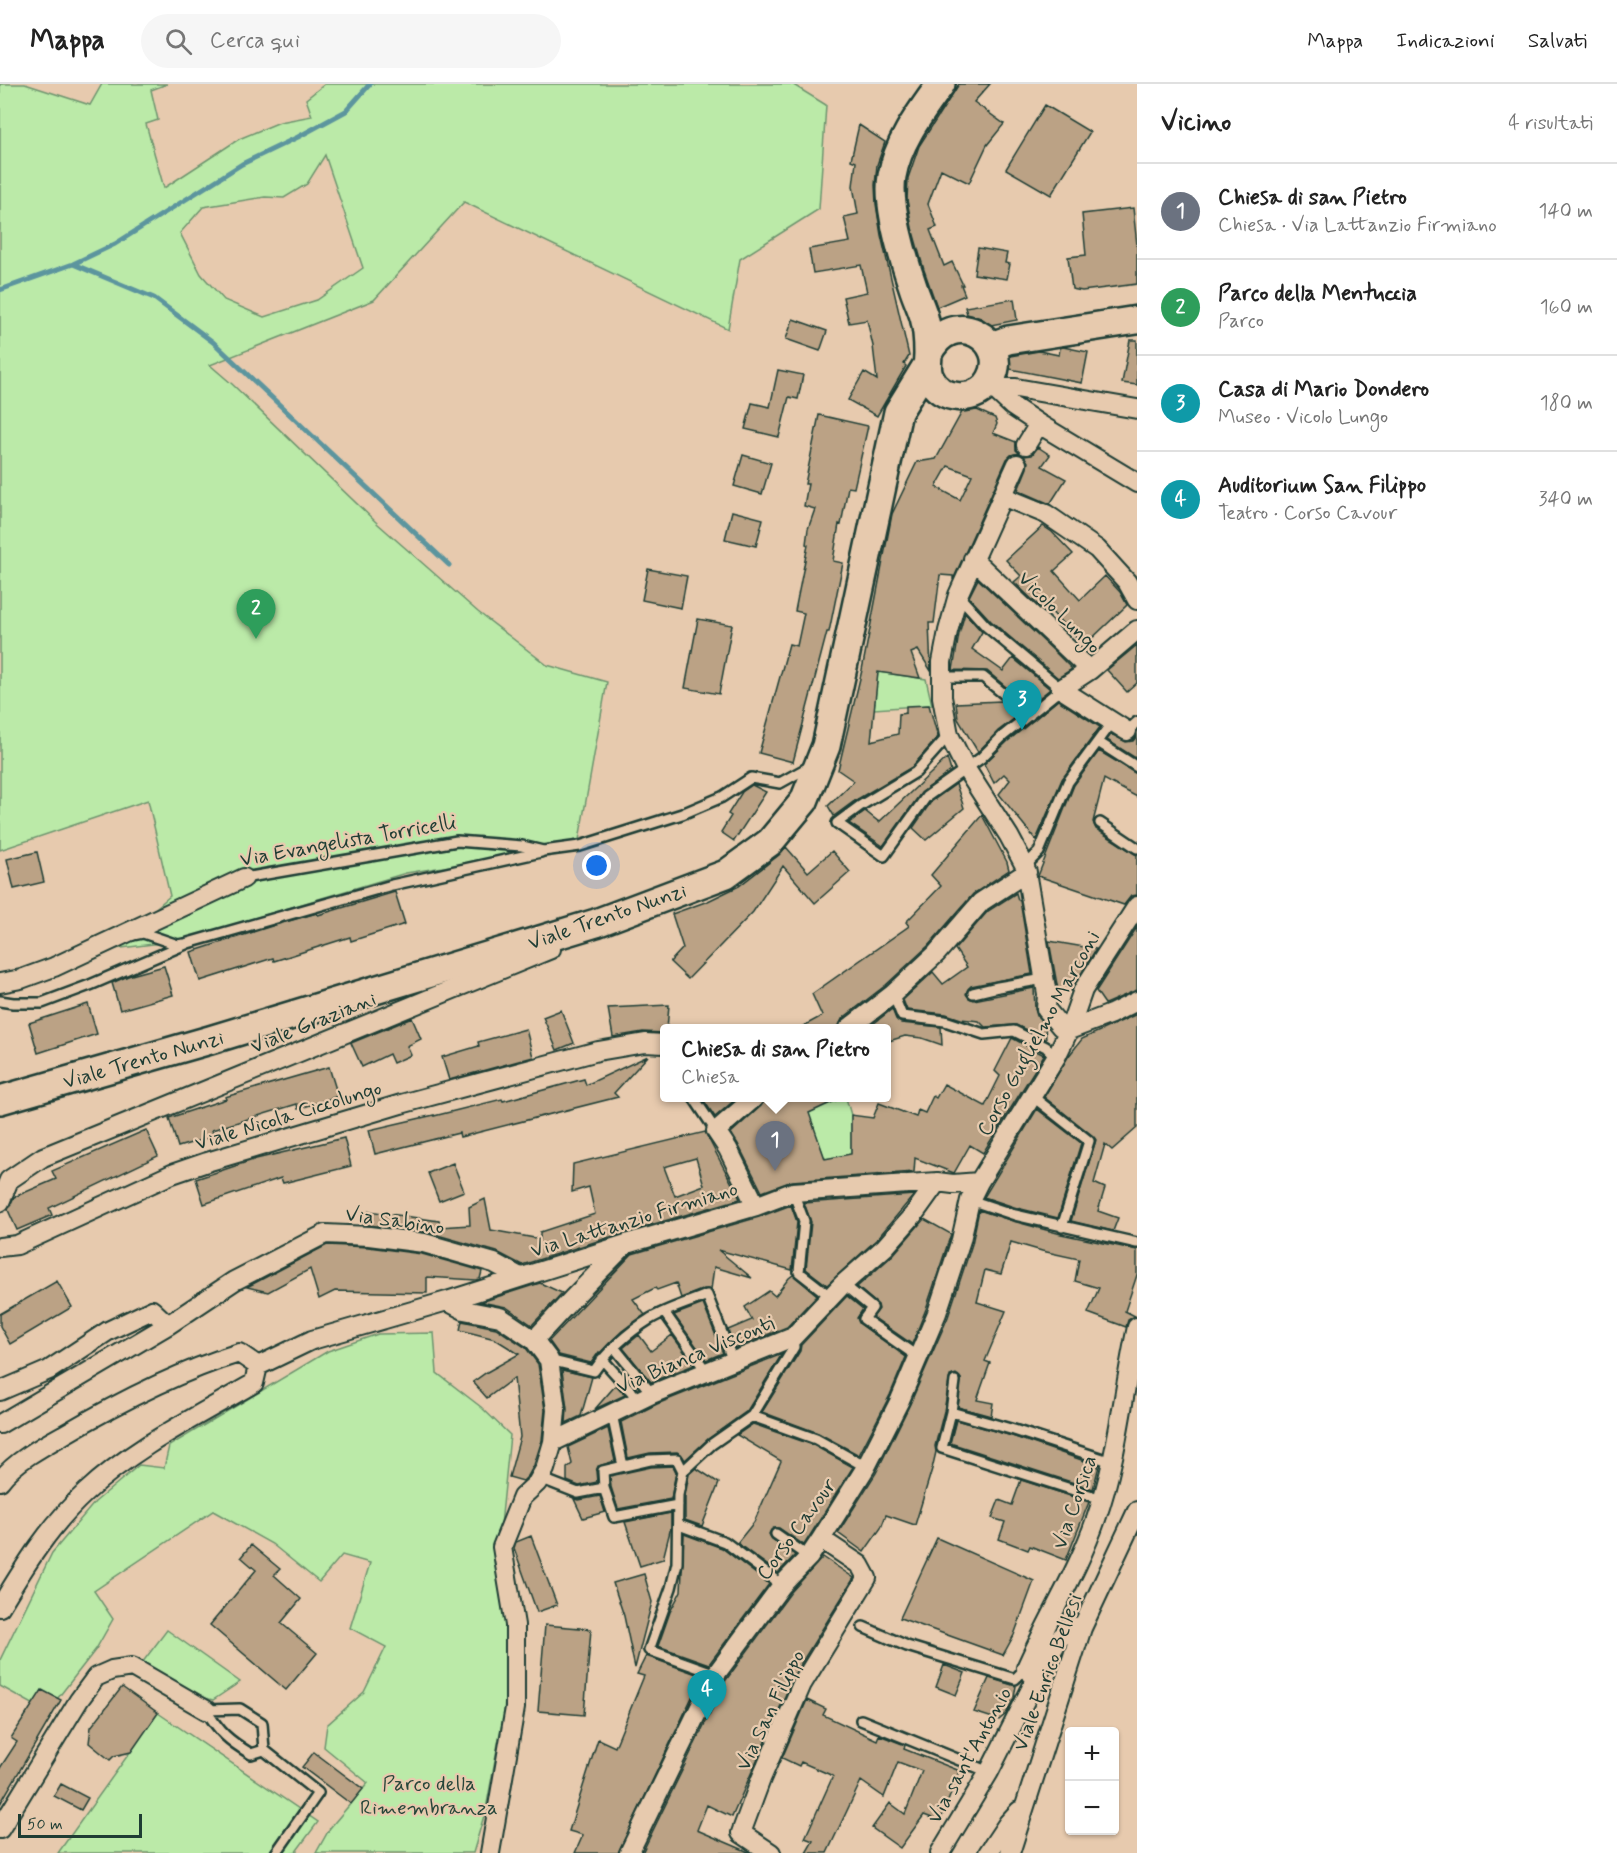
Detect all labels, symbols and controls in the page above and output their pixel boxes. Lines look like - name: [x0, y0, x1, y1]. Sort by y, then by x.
- search box: [141, 14, 561, 68]
- text: Mappa: [30, 23, 105, 60]
- icon: search: [162, 25, 195, 58]
- text: Cerca qui: [210, 27, 300, 55]
- text: Mappa: [1307, 27, 1363, 55]
- text: Indicazioni: [1396, 27, 1495, 55]
- text: Salvati: [1528, 27, 1587, 55]
- text: Vicino: [1161, 106, 1231, 140]
- text: 4 risultati: [1508, 110, 1593, 137]
- text: Chiesa di san Pietro: [1218, 184, 1407, 212]
- text: 1: [1176, 198, 1185, 225]
- text: 140 m: [1539, 198, 1593, 225]
- text: Chiesa · Via Lattanzio Firmiano: [1218, 212, 1497, 239]
- text: Parco della Mentuccia: [1218, 280, 1417, 308]
- text: 2: [1176, 294, 1185, 321]
- text: 160 m: [1540, 294, 1593, 321]
- text: Parco: [1218, 308, 1264, 335]
- text: Casa di Mario Dondero: [1218, 376, 1429, 404]
- text: 3: [1176, 390, 1185, 417]
- text: 180 m: [1540, 390, 1593, 417]
- text: Museo · Vicolo Lungo: [1218, 404, 1388, 431]
- text: Auditorium San Filippo: [1218, 472, 1426, 500]
- text: 4: [1175, 486, 1186, 513]
- text: 340 m: [1538, 486, 1593, 513]
- text: Teatro · Corso Cavour: [1218, 500, 1397, 527]
- street label: Vicolo Lungo: [1011, 565, 1107, 661]
- pin: 2: [236, 590, 276, 639]
- pin: 3: [1002, 680, 1042, 730]
- street label: Via Evangelista Torricelli: [238, 808, 459, 875]
- your location: [582, 851, 611, 880]
- street label: Viale Trento Nunzi: [524, 877, 691, 957]
- street label: Corso Guglielmo Marconi: [971, 926, 1109, 1142]
- street label: Viale Graziani: [246, 985, 381, 1061]
- street label: Viale Trento Nunzi: [60, 1024, 227, 1096]
- popup: [660, 1024, 891, 1102]
- text: Chiesa di san Pietro: [681, 1036, 870, 1064]
- text: Chiesa: [681, 1064, 739, 1091]
- street label: Viale Nicola Ciccolungo: [191, 1074, 385, 1159]
- pin: 1: [756, 1122, 794, 1171]
- street label: Via Lattanzio Firmiano: [527, 1175, 742, 1265]
- street label: Via Sabino: [343, 1200, 446, 1242]
- street label: Via Bianca Visconti: [612, 1309, 779, 1401]
- street label: Via Corsica: [1046, 1452, 1104, 1553]
- street label: Corso Cavour: [750, 1473, 843, 1586]
- street label: Viale Enrico Bellesi: [1006, 1590, 1089, 1755]
- street label: Via San Filippo: [730, 1645, 812, 1775]
- pin: 4: [688, 1670, 726, 1720]
- street label: Via sant'Antonio: [921, 1682, 1019, 1829]
- map controls: [1065, 1727, 1119, 1835]
- button: +: [1065, 1727, 1119, 1781]
- park label: Parco della Rimembranza: [360, 1770, 498, 1822]
- button: −: [1065, 1781, 1119, 1835]
- scale bar: [18, 1811, 142, 1838]
- text: 50 m: [27, 1814, 63, 1835]

